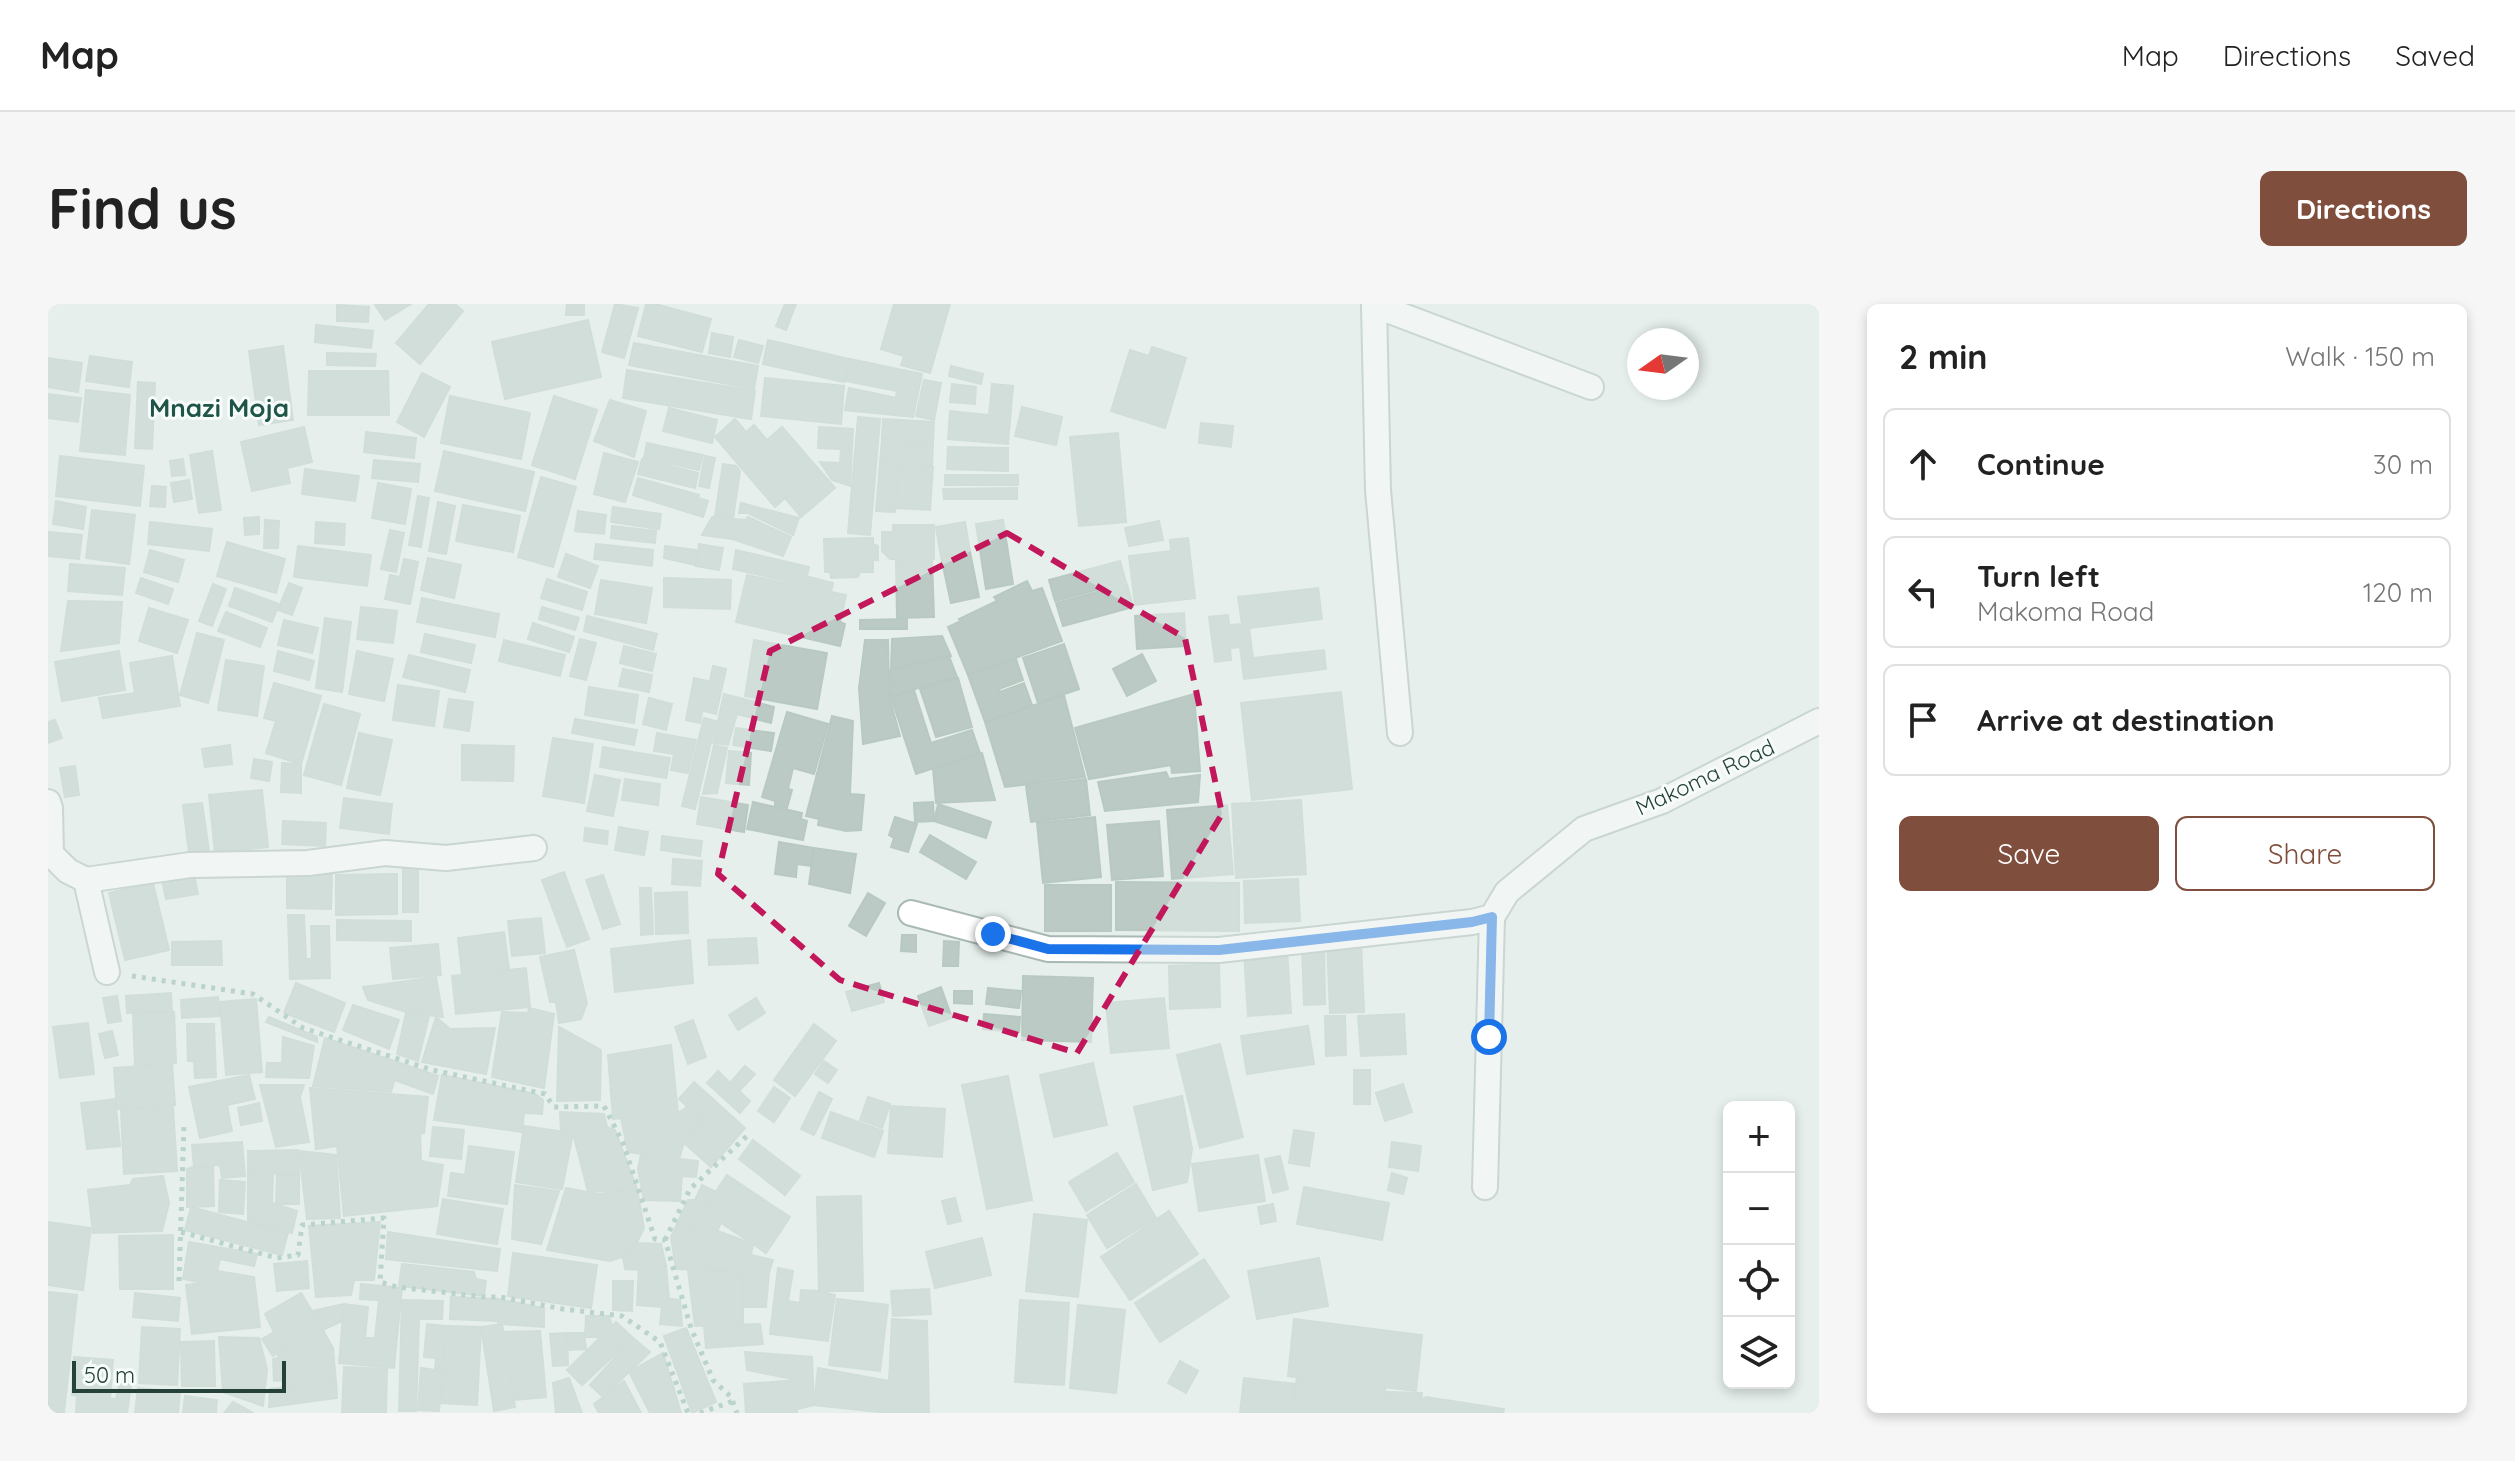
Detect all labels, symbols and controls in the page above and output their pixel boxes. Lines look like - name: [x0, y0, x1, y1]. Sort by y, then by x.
- text: Map: [40, 31, 119, 79]
- text: Map: [2122, 38, 2179, 73]
- text: Directions: [2223, 38, 2351, 73]
- text: Saved: [2395, 38, 2475, 73]
- button: Directions: [2260, 171, 2467, 246]
- text: Find us: [48, 173, 237, 243]
- north arrow: [1627, 328, 1699, 400]
- text: 2 min: [1899, 335, 1988, 378]
- text: Walk · 150 m: [2285, 340, 2435, 373]
- district label: Mnazi Moja: [149, 391, 289, 424]
- icon: ahead: [1901, 442, 1945, 486]
- text: Continue: [1977, 445, 2105, 483]
- text: 30 m: [2373, 448, 2433, 481]
- text: Turn left: [1977, 557, 2100, 595]
- icon: left: [1901, 570, 1945, 614]
- text: 120 m: [2363, 576, 2433, 609]
- text: Makoma Road: [1977, 595, 2154, 628]
- icon: arrive: [1901, 698, 1945, 742]
- text: Arrive at destination: [1977, 701, 2275, 739]
- street label: Makoma Road: [1631, 733, 1779, 821]
- button: Save: [1899, 816, 2159, 891]
- button: Share: [2175, 816, 2435, 891]
- route end: [975, 916, 1011, 952]
- route start: [1471, 1019, 1507, 1055]
- map controls: [1723, 1101, 1795, 1389]
- button: +: [1723, 1101, 1795, 1173]
- button: −: [1723, 1173, 1795, 1245]
- button: locate: [1723, 1245, 1795, 1317]
- button: layers: [1723, 1317, 1795, 1389]
- scale bar: [72, 1357, 286, 1393]
- text: 50 m: [84, 1361, 135, 1389]

